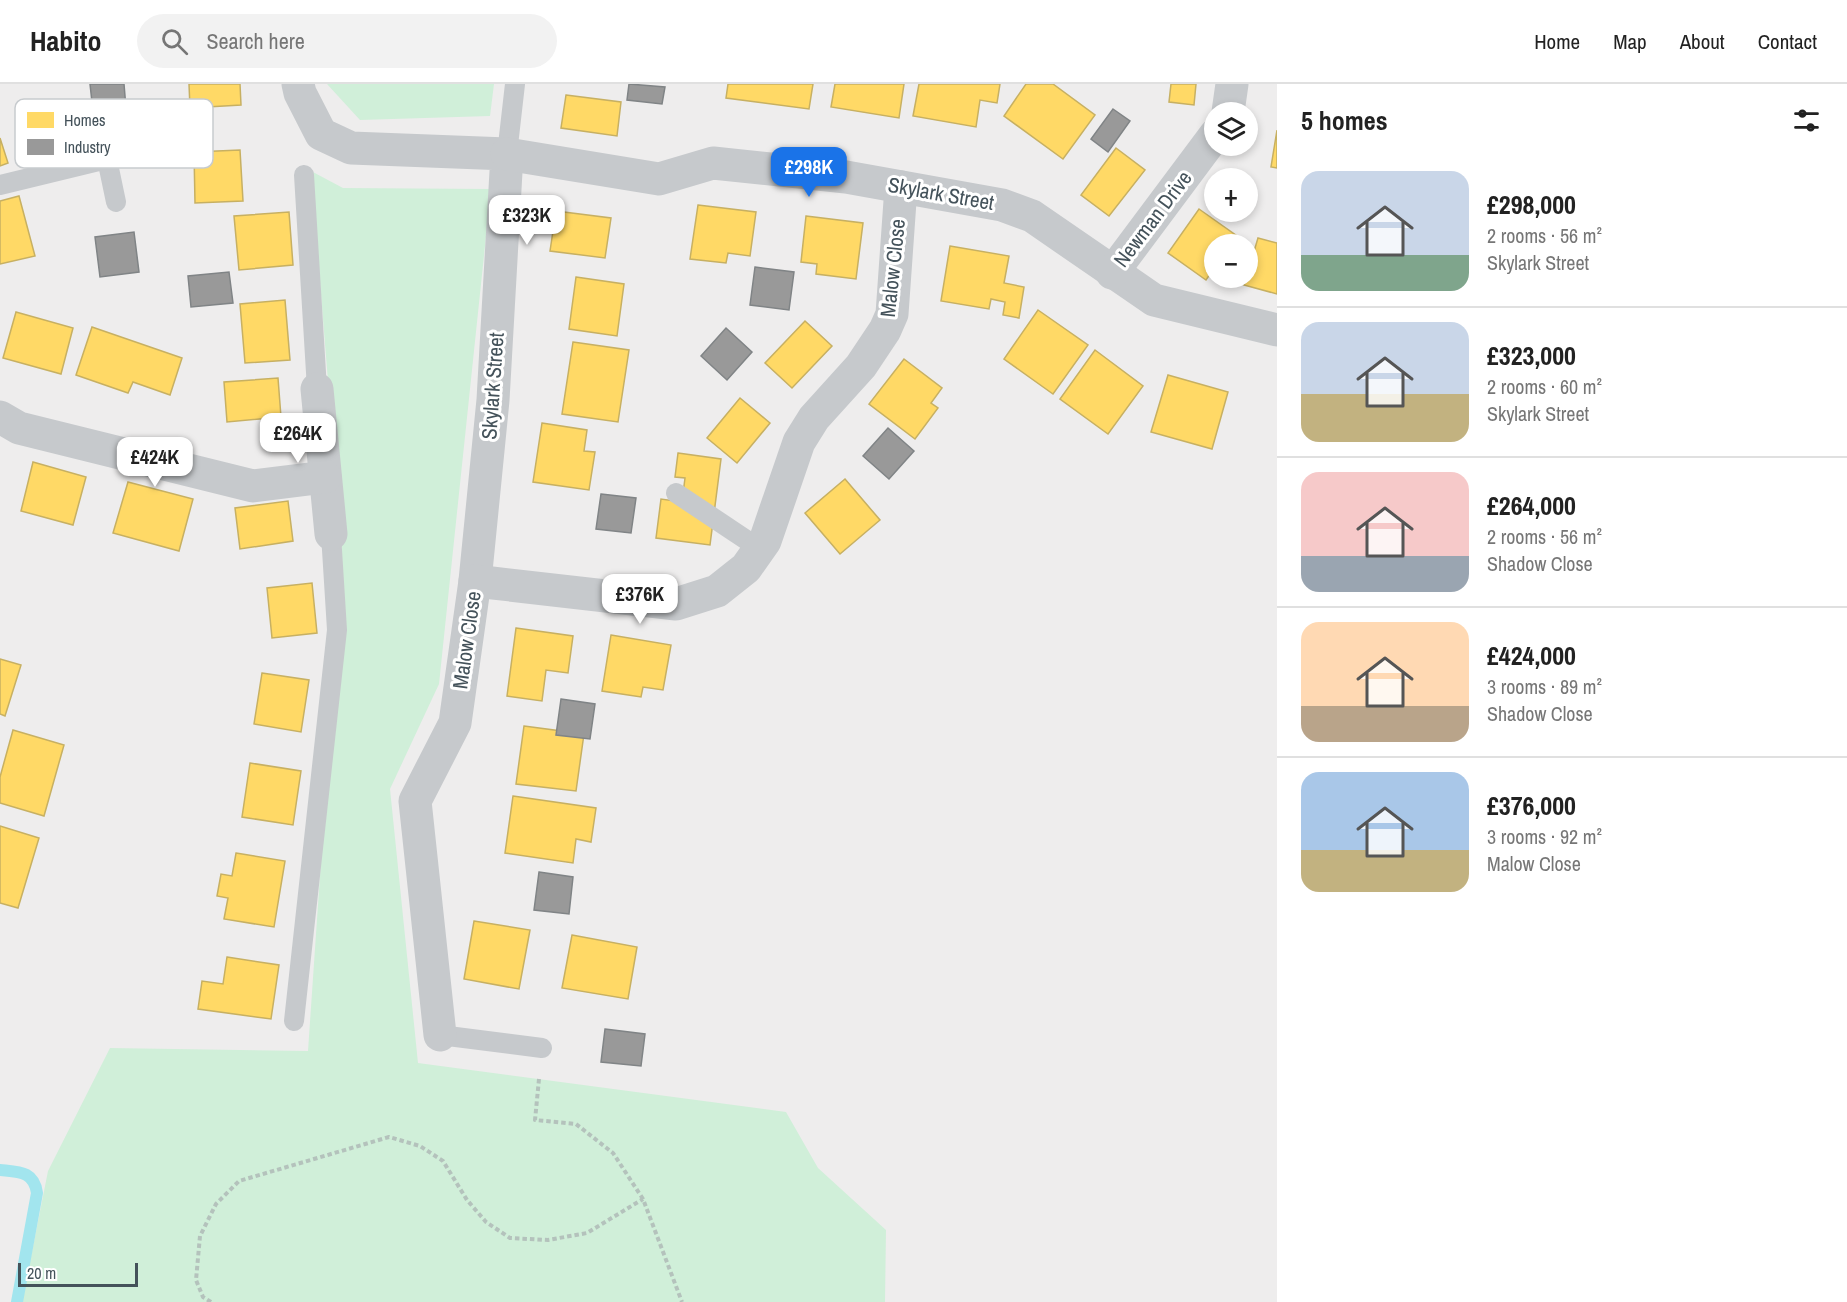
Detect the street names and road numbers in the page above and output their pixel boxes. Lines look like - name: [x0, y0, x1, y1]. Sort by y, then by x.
- street label: Newman Drive: [1107, 165, 1198, 273]
- street label: Skylark Street: [886, 170, 997, 217]
- street label: Malow Close: [873, 217, 912, 318]
- street label: Skylark Street: [474, 331, 511, 440]
- street label: Malow Close: [445, 589, 488, 691]

